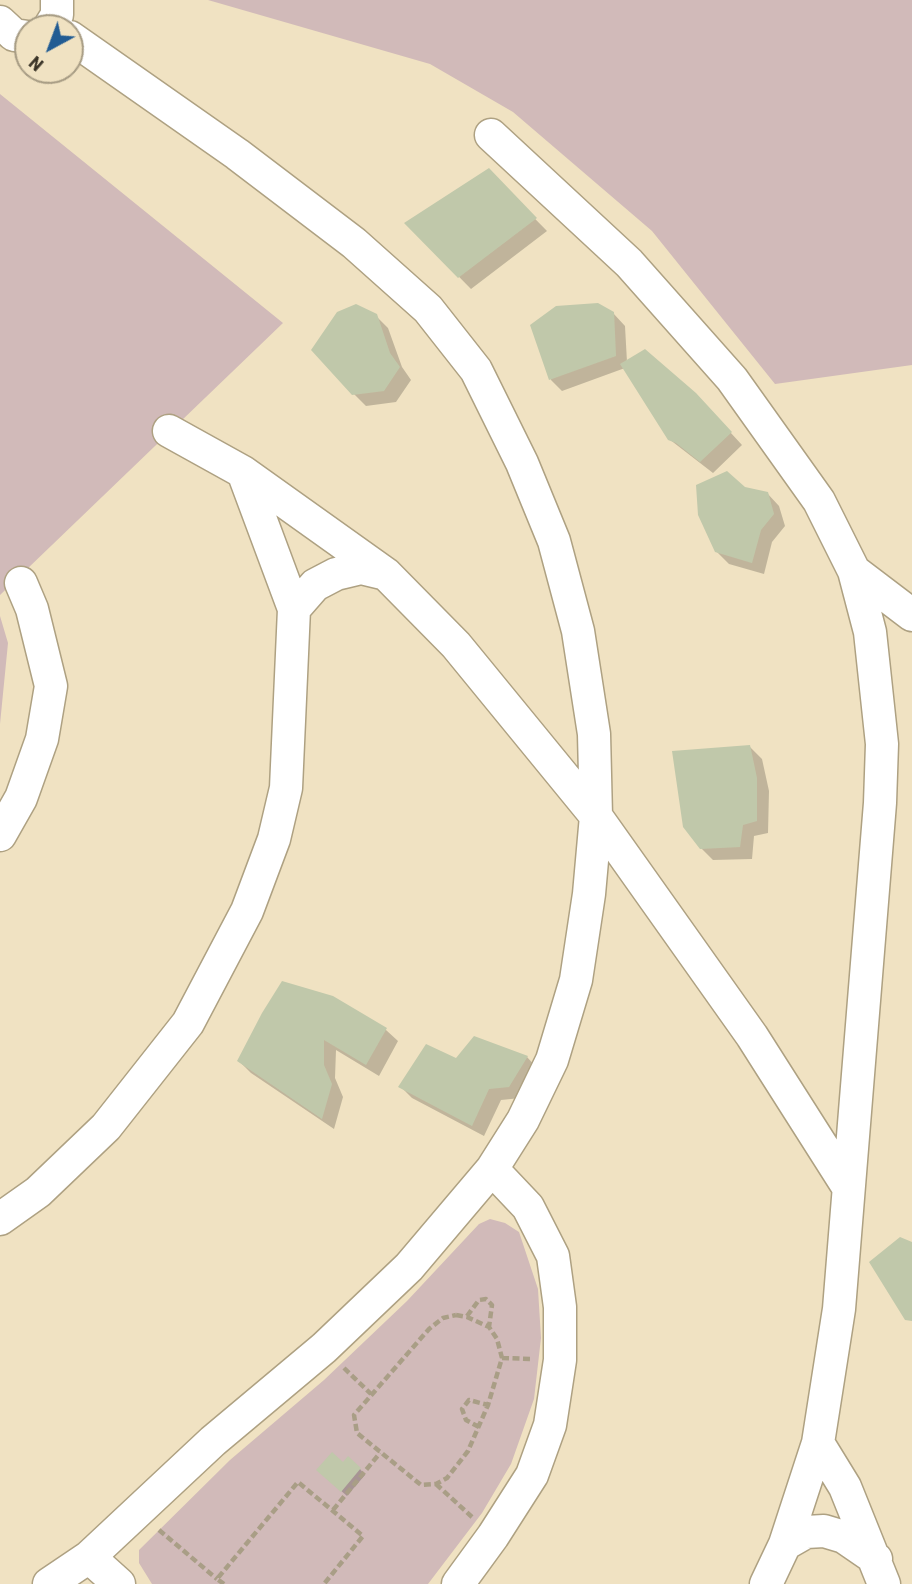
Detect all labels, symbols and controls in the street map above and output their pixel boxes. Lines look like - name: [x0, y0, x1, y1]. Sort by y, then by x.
- north arrow: [14, 14, 84, 84]
- text: N: [24, 51, 48, 76]

